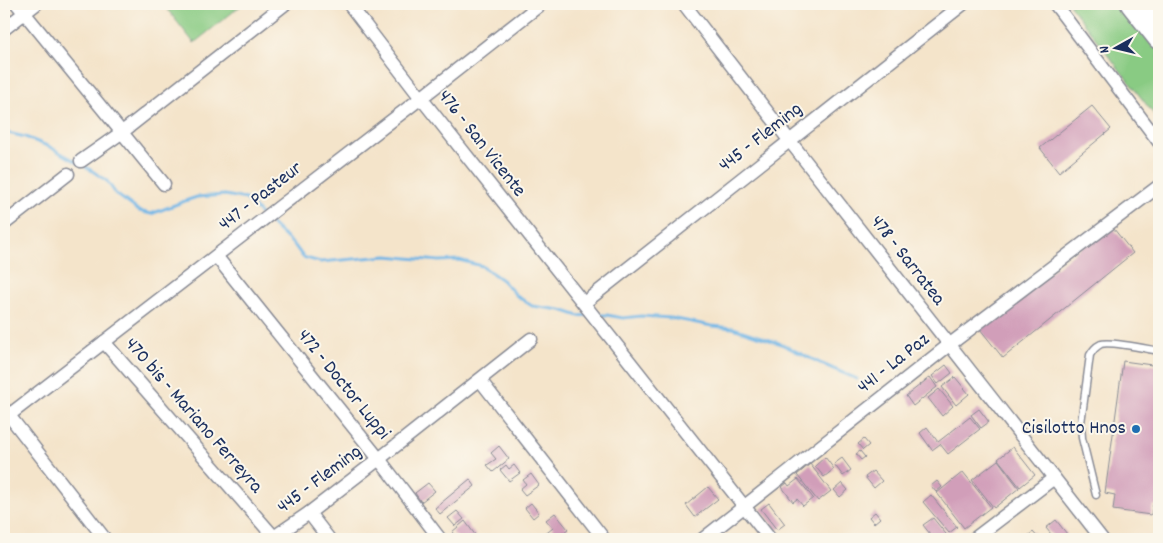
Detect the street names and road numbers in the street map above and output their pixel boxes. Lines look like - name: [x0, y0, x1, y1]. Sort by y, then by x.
- street label: 476 - San Vicente: [430, 84, 532, 204]
- street label: 445 - Fleming: [713, 96, 809, 180]
- street label: 447 - Pasteur: [213, 155, 309, 239]
- street label: 478 - Sarratea: [863, 210, 952, 313]
- street label: 472 - Doctor Luppi: [290, 324, 397, 447]
- street label: 441 - La Paz: [852, 327, 936, 401]
- street label: 470 bis - Mariano Ferreyra: [117, 332, 269, 501]
- street label: 445 - Fleming: [272, 439, 368, 521]

